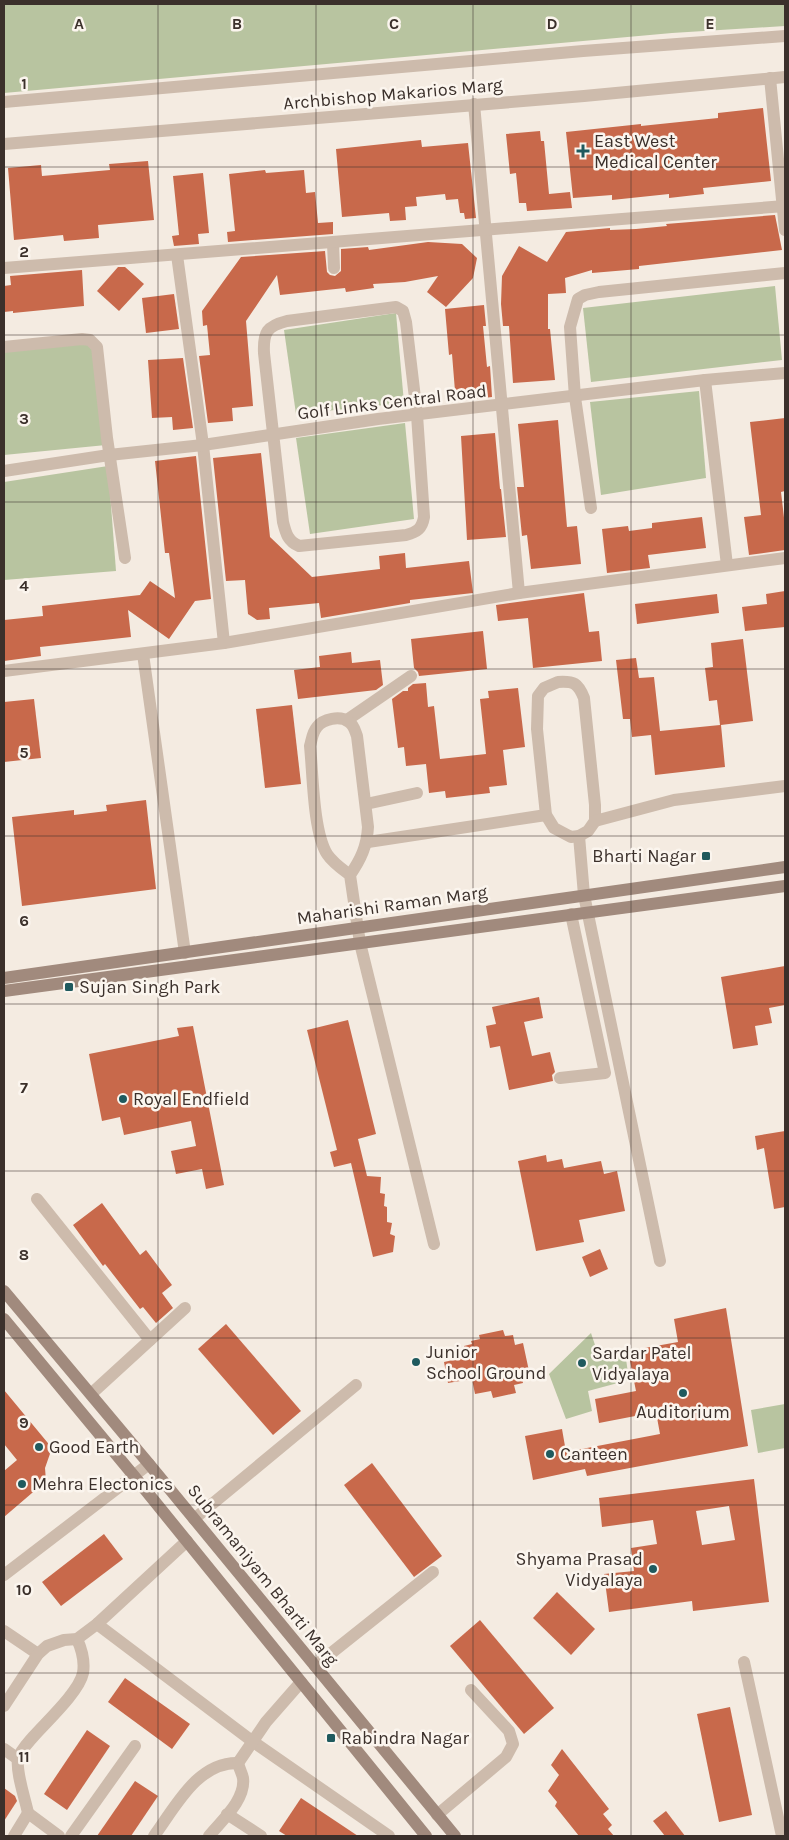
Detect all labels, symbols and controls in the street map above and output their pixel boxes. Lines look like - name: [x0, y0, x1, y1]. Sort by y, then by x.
- text: A: [74, 14, 84, 33]
- text: B: [232, 14, 242, 33]
- text: C: [389, 14, 399, 33]
- text: D: [547, 14, 558, 33]
- text: E: [705, 14, 715, 33]
- street label: Archbishop Makarios Marg: [282, 73, 504, 115]
- text: 1: [21, 74, 27, 93]
- place label: East West Medical Center: [594, 130, 717, 173]
- marker: East West Medical Center: [576, 144, 590, 158]
- text: 2: [19, 242, 29, 261]
- street label: Golf Links Central Road: [296, 379, 488, 425]
- text: 3: [19, 409, 29, 428]
- text: 4: [19, 576, 29, 595]
- text: 5: [19, 743, 29, 762]
- place label: Bharti Nagar: [592, 845, 696, 867]
- marker: Bharti Nagar: [700, 850, 712, 862]
- street label: Maharishi Raman Marg: [295, 881, 489, 929]
- text: 6: [19, 911, 29, 930]
- place label: Sujan Singh Park: [79, 976, 220, 998]
- marker: Sujan Singh Park: [63, 981, 75, 993]
- text: 7: [20, 1078, 28, 1097]
- place label: Royal Endfield: [133, 1088, 250, 1110]
- marker: Royal Endfield: [117, 1093, 129, 1105]
- text: 8: [19, 1245, 29, 1264]
- place label: Junior School Ground: [426, 1341, 546, 1384]
- place label: Sardar Patel Vidyalaya: [592, 1342, 692, 1385]
- marker: Junior School Ground: [410, 1356, 422, 1368]
- marker: Sardar Patel Vidyalaya: [576, 1357, 588, 1369]
- marker: Auditorium: [677, 1387, 689, 1399]
- place label: Auditorium: [636, 1401, 730, 1423]
- text: 9: [19, 1413, 29, 1432]
- place label: Good Earth: [49, 1436, 139, 1458]
- marker: Good Earth: [33, 1441, 45, 1453]
- place label: Canteen: [560, 1443, 628, 1465]
- marker: Canteen: [544, 1448, 556, 1460]
- place label: Mehra Electonics: [32, 1473, 173, 1495]
- marker: Mehra Electonics: [16, 1478, 28, 1490]
- street label: Subramaniyam Bharti Marg: [183, 1480, 343, 1670]
- place label: Shyama Prasad Vidyalaya: [516, 1548, 643, 1591]
- marker: Shyama Prasad Vidyalaya: [647, 1563, 659, 1575]
- text: 10: [16, 1580, 32, 1599]
- place label: Rabindra Nagar: [341, 1727, 469, 1749]
- marker: Rabindra Nagar: [325, 1732, 337, 1744]
- text: 11: [18, 1747, 30, 1766]

